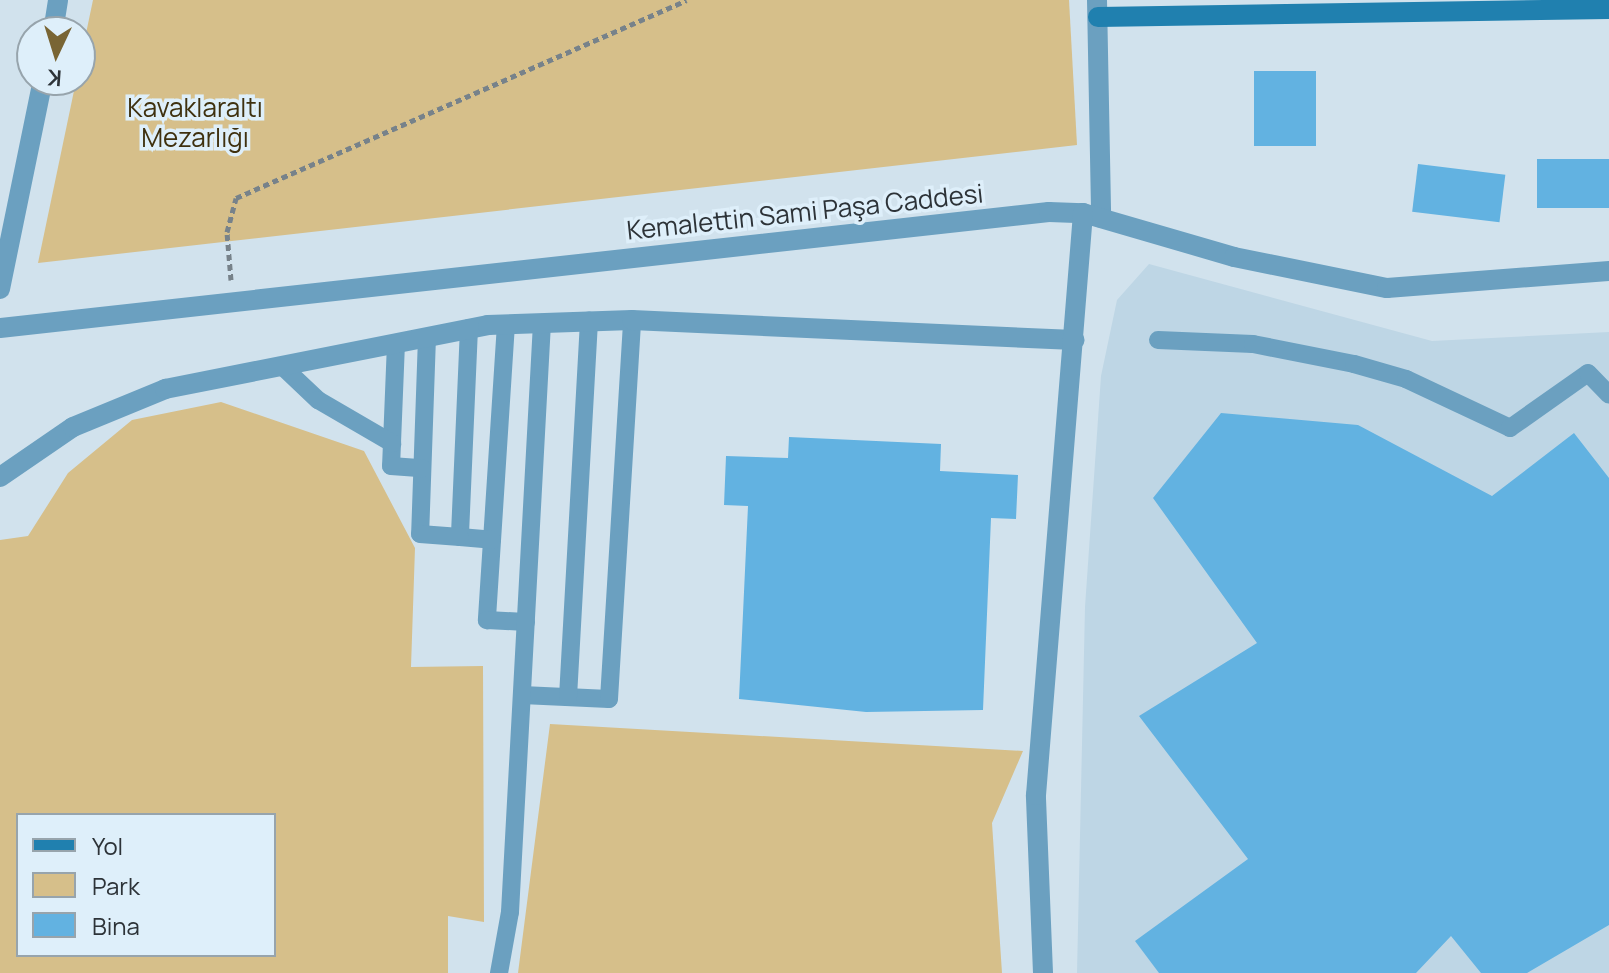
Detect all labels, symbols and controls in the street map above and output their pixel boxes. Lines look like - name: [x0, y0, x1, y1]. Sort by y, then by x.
- north arrow: [16, 16, 96, 96]
- text: K: [46, 62, 63, 93]
- park label: Kavaklaraltı Mezarlığı: [127, 92, 263, 154]
- street label: Kemalettin Sami Paşa Caddesi: [625, 178, 985, 246]
- legend: [16, 813, 276, 957]
- text: Yol: [92, 829, 123, 862]
- text: Park: [92, 869, 140, 902]
- text: Bina: [92, 909, 140, 942]

